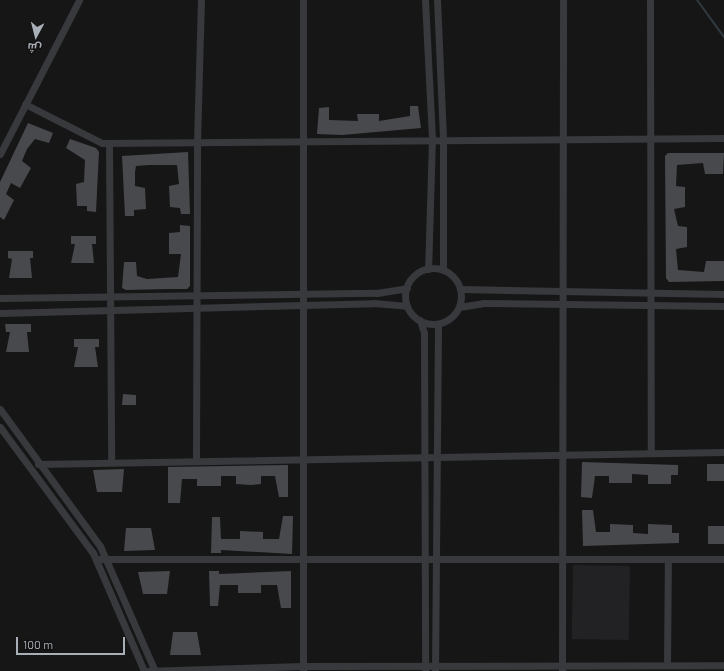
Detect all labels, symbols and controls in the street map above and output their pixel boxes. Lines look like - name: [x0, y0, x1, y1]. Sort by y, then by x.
- north arrow: [16, 16, 56, 56]
- text: ش: [27, 41, 42, 56]
- scale bar: [18, 629, 127, 655]
- text: 100 m: [23, 637, 53, 651]

